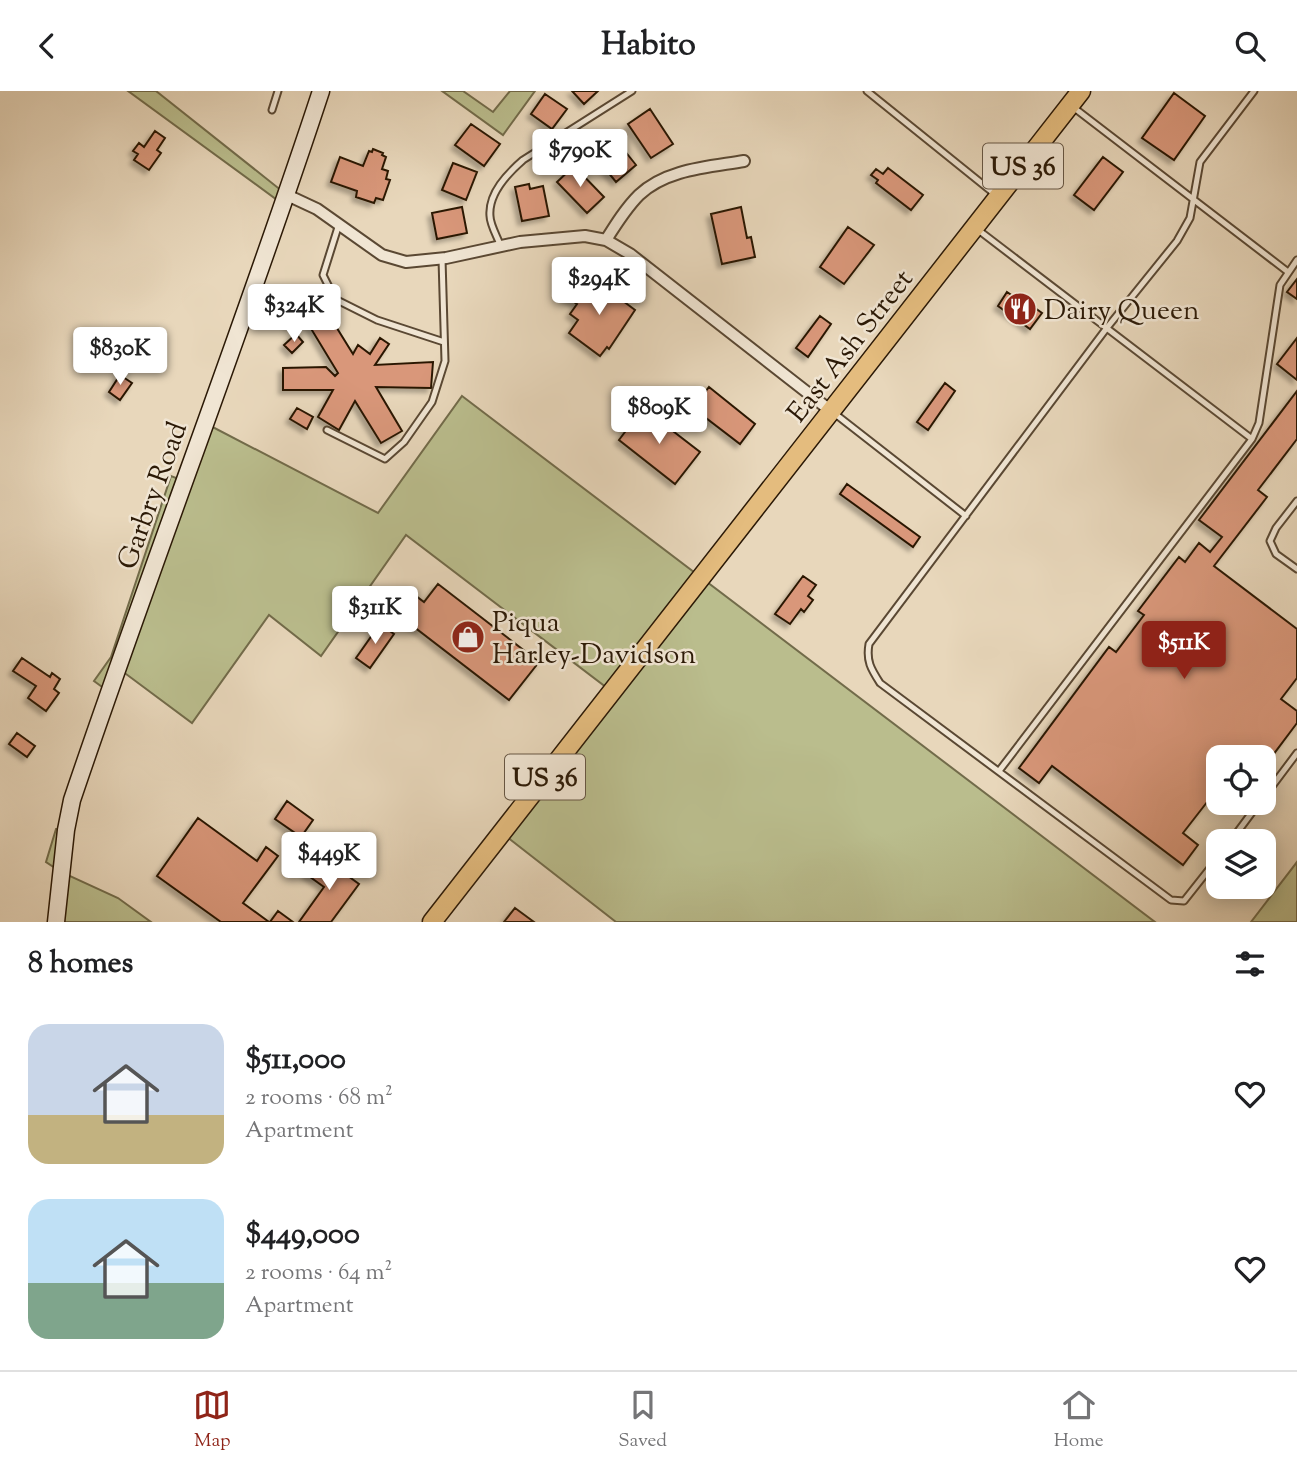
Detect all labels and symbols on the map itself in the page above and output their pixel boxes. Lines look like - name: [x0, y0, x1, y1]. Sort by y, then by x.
- pin: $790K: [531, 129, 629, 189]
- road number: US 36: [983, 143, 1063, 188]
- pin: $294K: [550, 257, 648, 317]
- street label: East Ash Street: [779, 261, 924, 432]
- pin: $324K: [245, 285, 343, 344]
- restaurant icon: Dairy Queen: [1001, 290, 1039, 328]
- place label: Dairy Queen: [1044, 292, 1200, 332]
- pin: $830K: [71, 327, 169, 387]
- pin: $809K: [610, 387, 708, 446]
- street label: Garbry Road: [109, 417, 199, 575]
- pin: $311K: [326, 587, 424, 646]
- place label: Piqua Harley-Davidson: [492, 604, 696, 676]
- shop icon: Piqua Harley-Davidson: [449, 618, 487, 656]
- pin: $511K: [1135, 621, 1233, 681]
- road number: US 36: [505, 755, 585, 799]
- pin: $449K: [280, 833, 378, 892]

